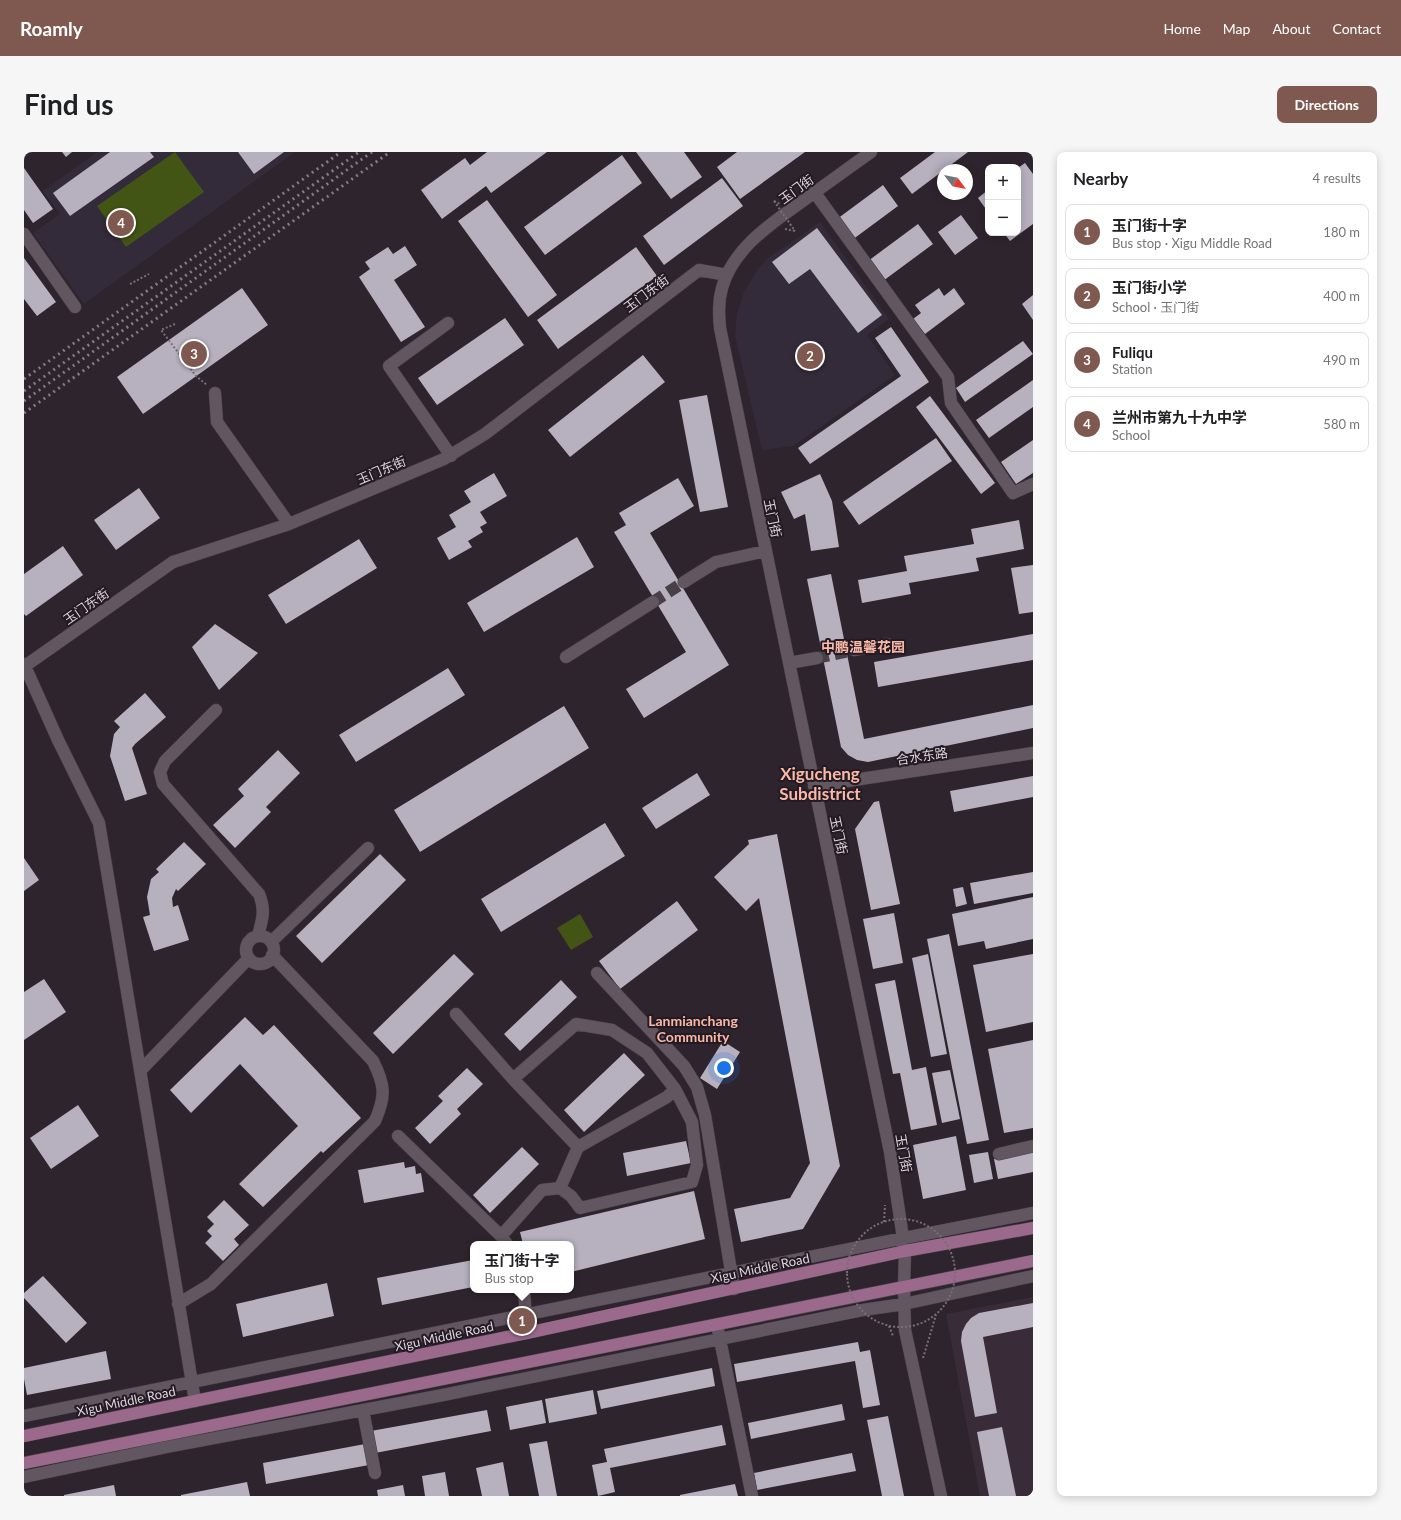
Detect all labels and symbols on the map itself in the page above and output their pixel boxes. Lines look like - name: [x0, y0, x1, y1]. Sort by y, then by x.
- north arrow: [937, 164, 973, 200]
- street label: 玉门街: [776, 171, 816, 207]
- pin: 4: [108, 208, 134, 238]
- street label: 玉门东街: [620, 271, 672, 315]
- pin: 3: [181, 339, 207, 369]
- pin: 2: [797, 341, 823, 371]
- street label: 玉门东街: [354, 452, 408, 488]
- street label: 玉门街: [761, 497, 785, 539]
- street label: 玉门东街: [60, 585, 112, 627]
- district label: 中鹏温馨花园: [821, 638, 905, 655]
- street label: 合水东路: [895, 744, 949, 768]
- district label: Xigucheng Subdistrict: [779, 763, 861, 804]
- street label: 玉门街: [827, 814, 851, 856]
- district label: Lanmianchang Community: [648, 1012, 738, 1045]
- your location: [714, 1058, 734, 1078]
- street label: 玉门街: [893, 1132, 915, 1174]
- street label: Xigu Middle Road: [709, 1250, 811, 1286]
- pin: 1: [509, 1306, 535, 1336]
- street label: Xigu Middle Road: [393, 1318, 495, 1354]
- street label: Xigu Middle Road: [75, 1383, 177, 1419]

